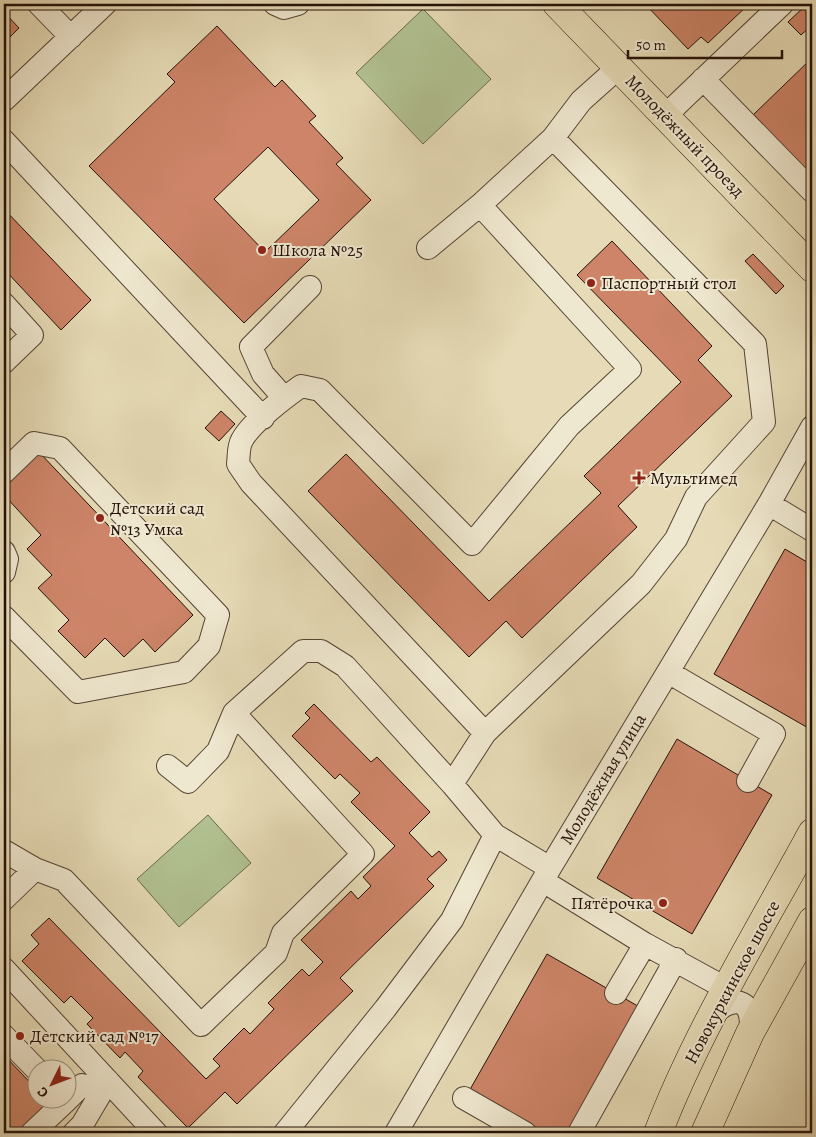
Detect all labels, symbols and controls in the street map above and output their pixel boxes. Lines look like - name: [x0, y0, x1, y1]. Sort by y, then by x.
- scale bar: [628, 28, 782, 60]
- text: 50 m: [636, 35, 666, 55]
- street label: Молодёжный проезд: [620, 69, 750, 203]
- place label: Школа №25: [272, 238, 363, 262]
- marker: Школа №25: [256, 244, 268, 256]
- place label: Паспортный стол: [601, 271, 737, 295]
- marker: Паспортный стол: [585, 277, 597, 289]
- place label: Мультимед: [650, 466, 738, 490]
- marker: Мультимед: [632, 471, 646, 485]
- place label: Детский сад №13 Умка: [110, 496, 204, 541]
- marker: Детский сад №13 Умка: [94, 512, 106, 524]
- street label: Молодёжная улица: [554, 708, 652, 849]
- place label: Пятёрочка: [571, 891, 654, 915]
- street label: Новокуркинское шоссе: [679, 896, 785, 1068]
- marker: Пятёрочка: [657, 897, 669, 909]
- place label: Детский сад №17: [30, 1024, 159, 1048]
- marker: Детский сад №17: [14, 1030, 26, 1042]
- north arrow: [28, 1060, 78, 1110]
- text: С: [33, 1083, 53, 1102]

